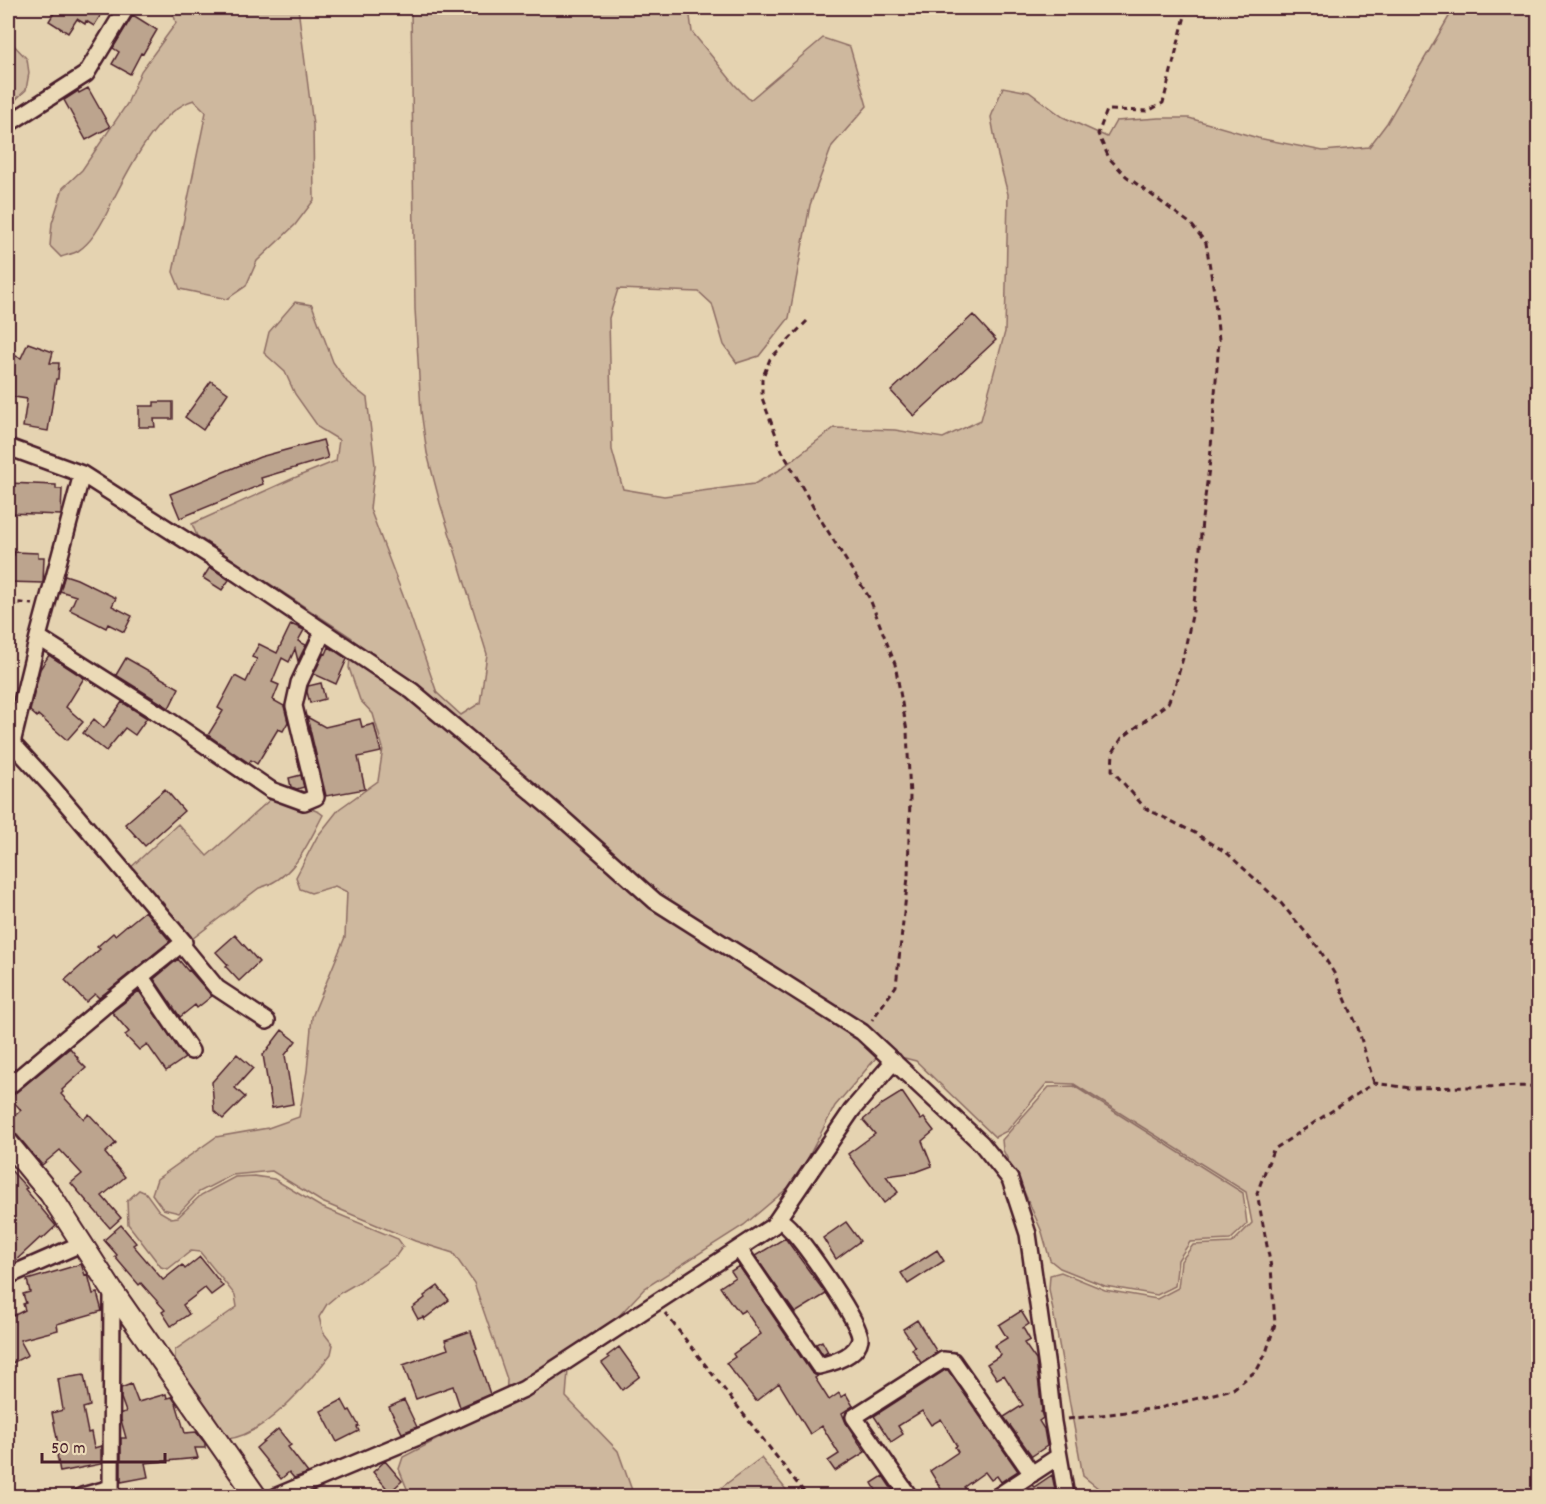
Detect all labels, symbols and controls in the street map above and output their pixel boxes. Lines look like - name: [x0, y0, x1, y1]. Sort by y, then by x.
- scale bar: [42, 1426, 165, 1464]
- text: 50 m: [51, 1437, 86, 1462]

